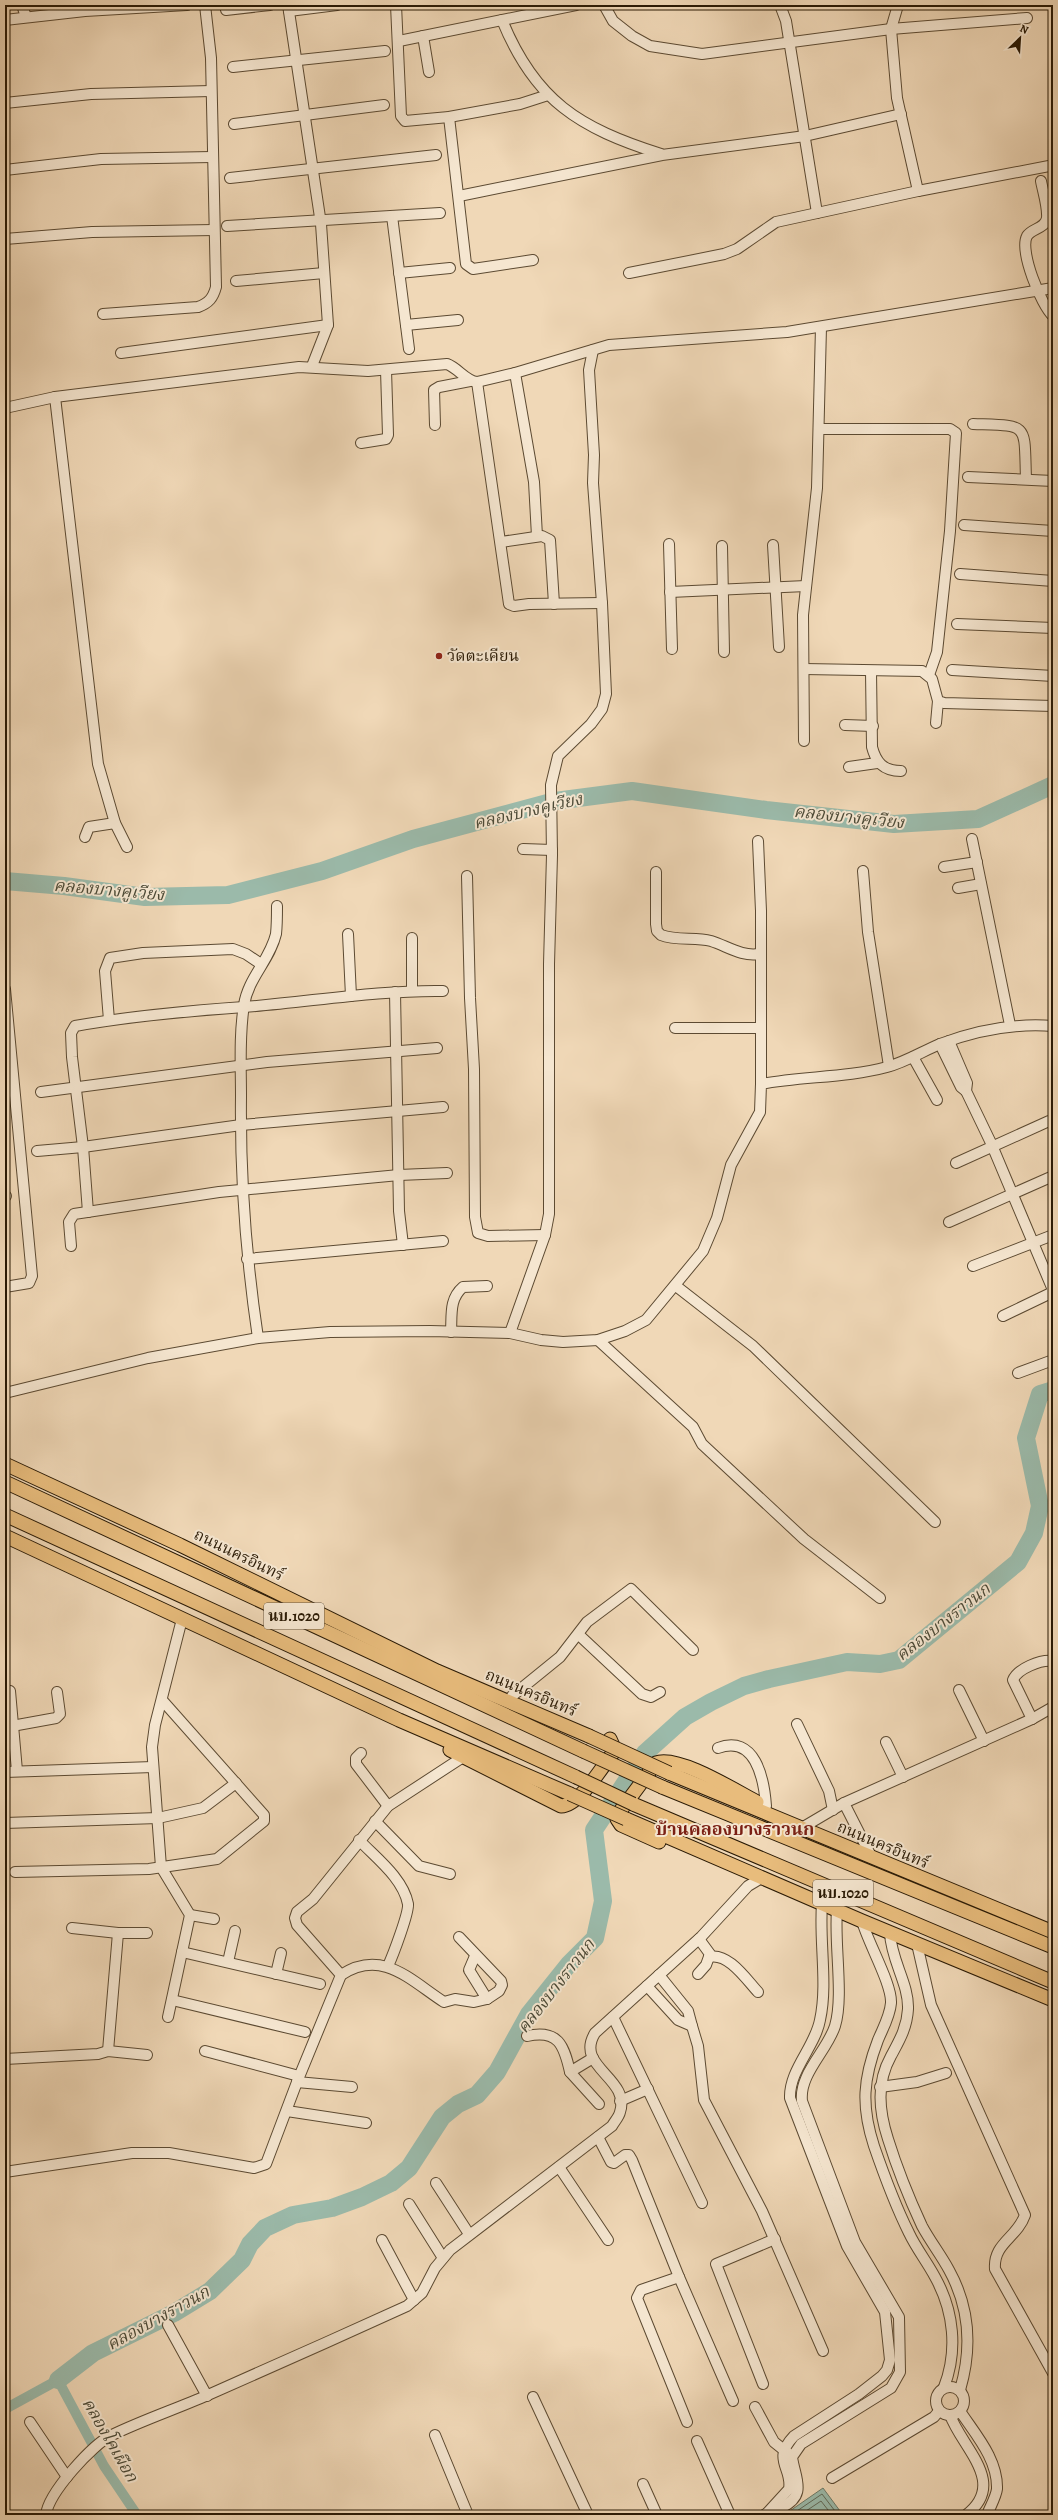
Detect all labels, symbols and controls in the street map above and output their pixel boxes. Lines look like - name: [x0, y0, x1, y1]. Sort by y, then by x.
- north arrow: [1000, 18, 1040, 58]
- text: N: [1017, 21, 1031, 38]
- place label: วัดตะเคียน: [447, 645, 519, 667]
- marker: วัดตะเคียน: [434, 651, 444, 661]
- water label: คลองบางคูเวียง: [471, 787, 586, 835]
- water label: คลองบางคูเวียง: [793, 800, 907, 834]
- water label: คลองบางคูเวียง: [53, 874, 167, 906]
- street label: ถนนนครอินทร์: [190, 1524, 289, 1587]
- water label: คลองบางราวนก: [891, 1577, 996, 1666]
- road number: นบ.1020: [264, 1603, 324, 1629]
- street label: ถนนนครอินทร์: [482, 1664, 581, 1723]
- street label: ถนนนครอินทร์: [834, 1816, 933, 1875]
- district label: บ้านคลองบางราวนก: [656, 1817, 814, 1841]
- road number: นบ.1020: [813, 1880, 873, 1906]
- water label: คลองบางราวนก: [512, 1933, 601, 2038]
- water label: คลองบางราวนก: [103, 2280, 214, 2356]
- water label: คลองโคเผือก: [77, 2393, 145, 2487]

